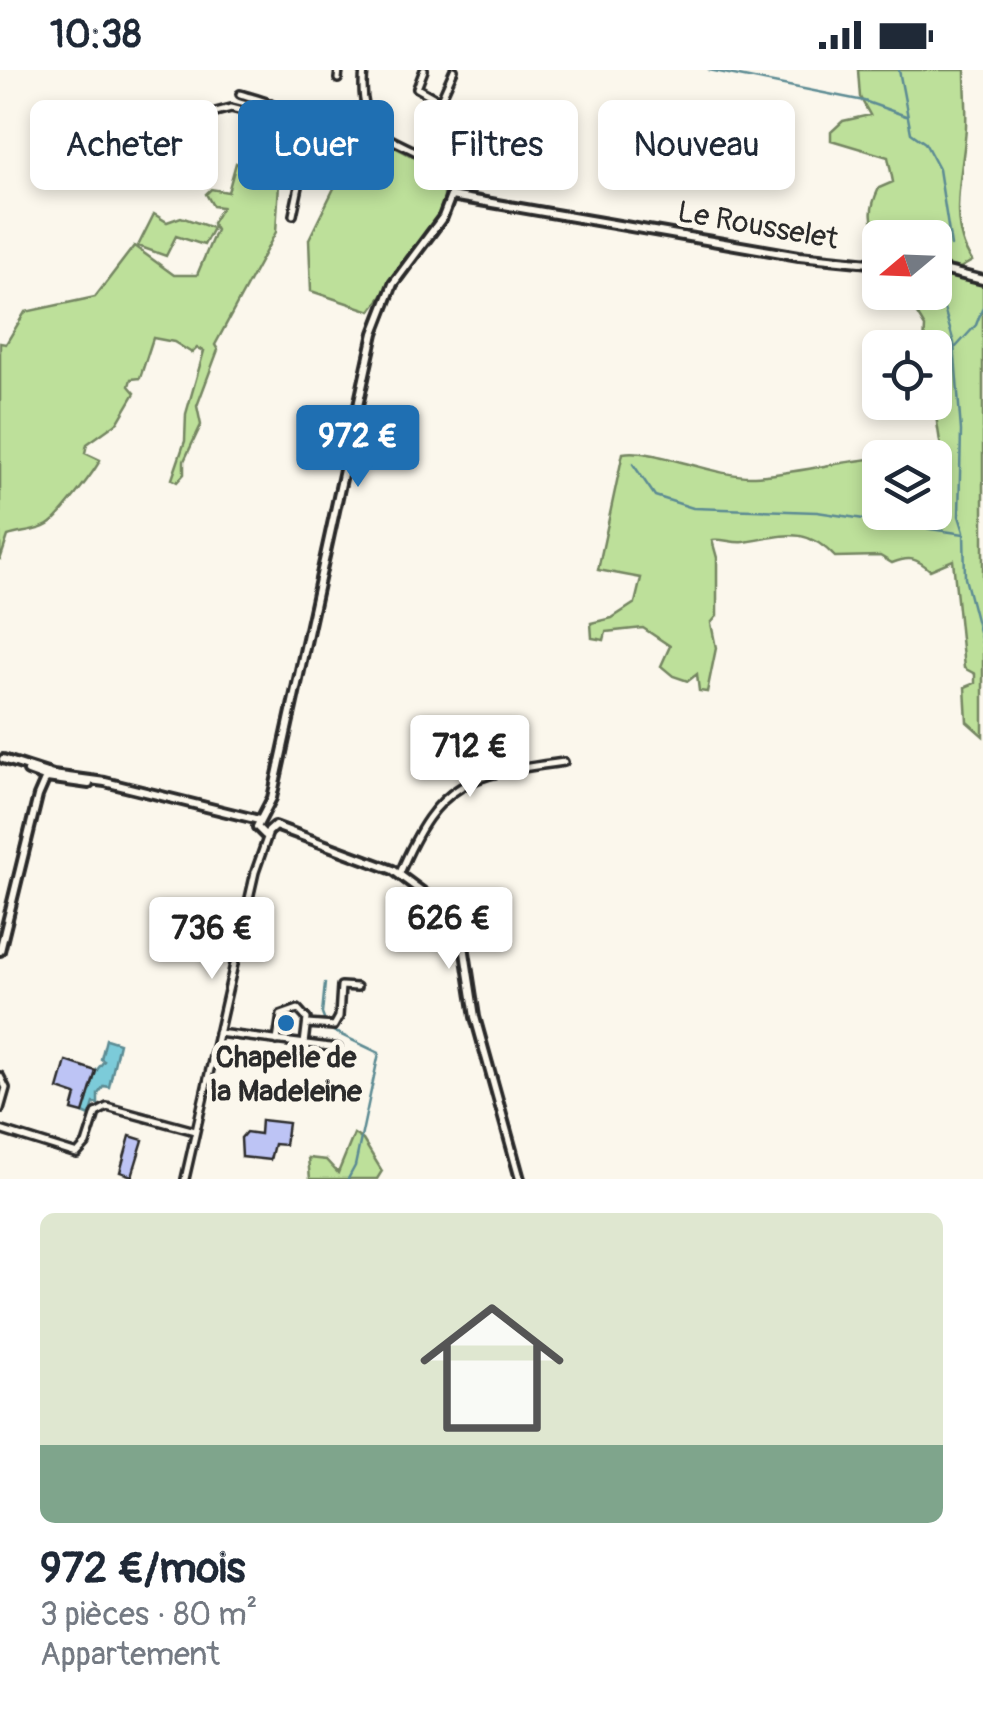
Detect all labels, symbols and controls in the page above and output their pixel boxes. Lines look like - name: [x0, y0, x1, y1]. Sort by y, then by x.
- text: 10:38: [50, 11, 141, 59]
- chip: Acheter: [30, 100, 218, 190]
- chip: Louer: [238, 100, 394, 190]
- chip: Filtres: [414, 100, 578, 190]
- chip: Nouveau: [598, 100, 795, 190]
- street label: Le Rousselet: [675, 193, 842, 258]
- north arrow: [862, 220, 952, 310]
- map controls: [862, 220, 952, 530]
- button: locate: [862, 330, 952, 420]
- pin: 972 €: [288, 405, 428, 490]
- text: 972 €: [318, 417, 398, 457]
- button: layers: [862, 440, 952, 530]
- pin: 712 €: [400, 715, 540, 800]
- text: 712 €: [432, 727, 508, 767]
- pin: 626 €: [379, 887, 519, 972]
- pin: 736 €: [142, 897, 282, 982]
- text: 626 €: [407, 899, 491, 939]
- text: 736 €: [171, 909, 253, 949]
- marker: Chapelle de la Madeleine: [275, 1012, 297, 1034]
- place label: Chapelle de la Madeleine: [210, 1039, 363, 1110]
- icon: home: [402, 1278, 582, 1458]
- text: 972 €/mois: [40, 1543, 245, 1595]
- text: 3 pièces · 80 m²: [40, 1595, 258, 1635]
- text: Appartement: [40, 1635, 220, 1675]

